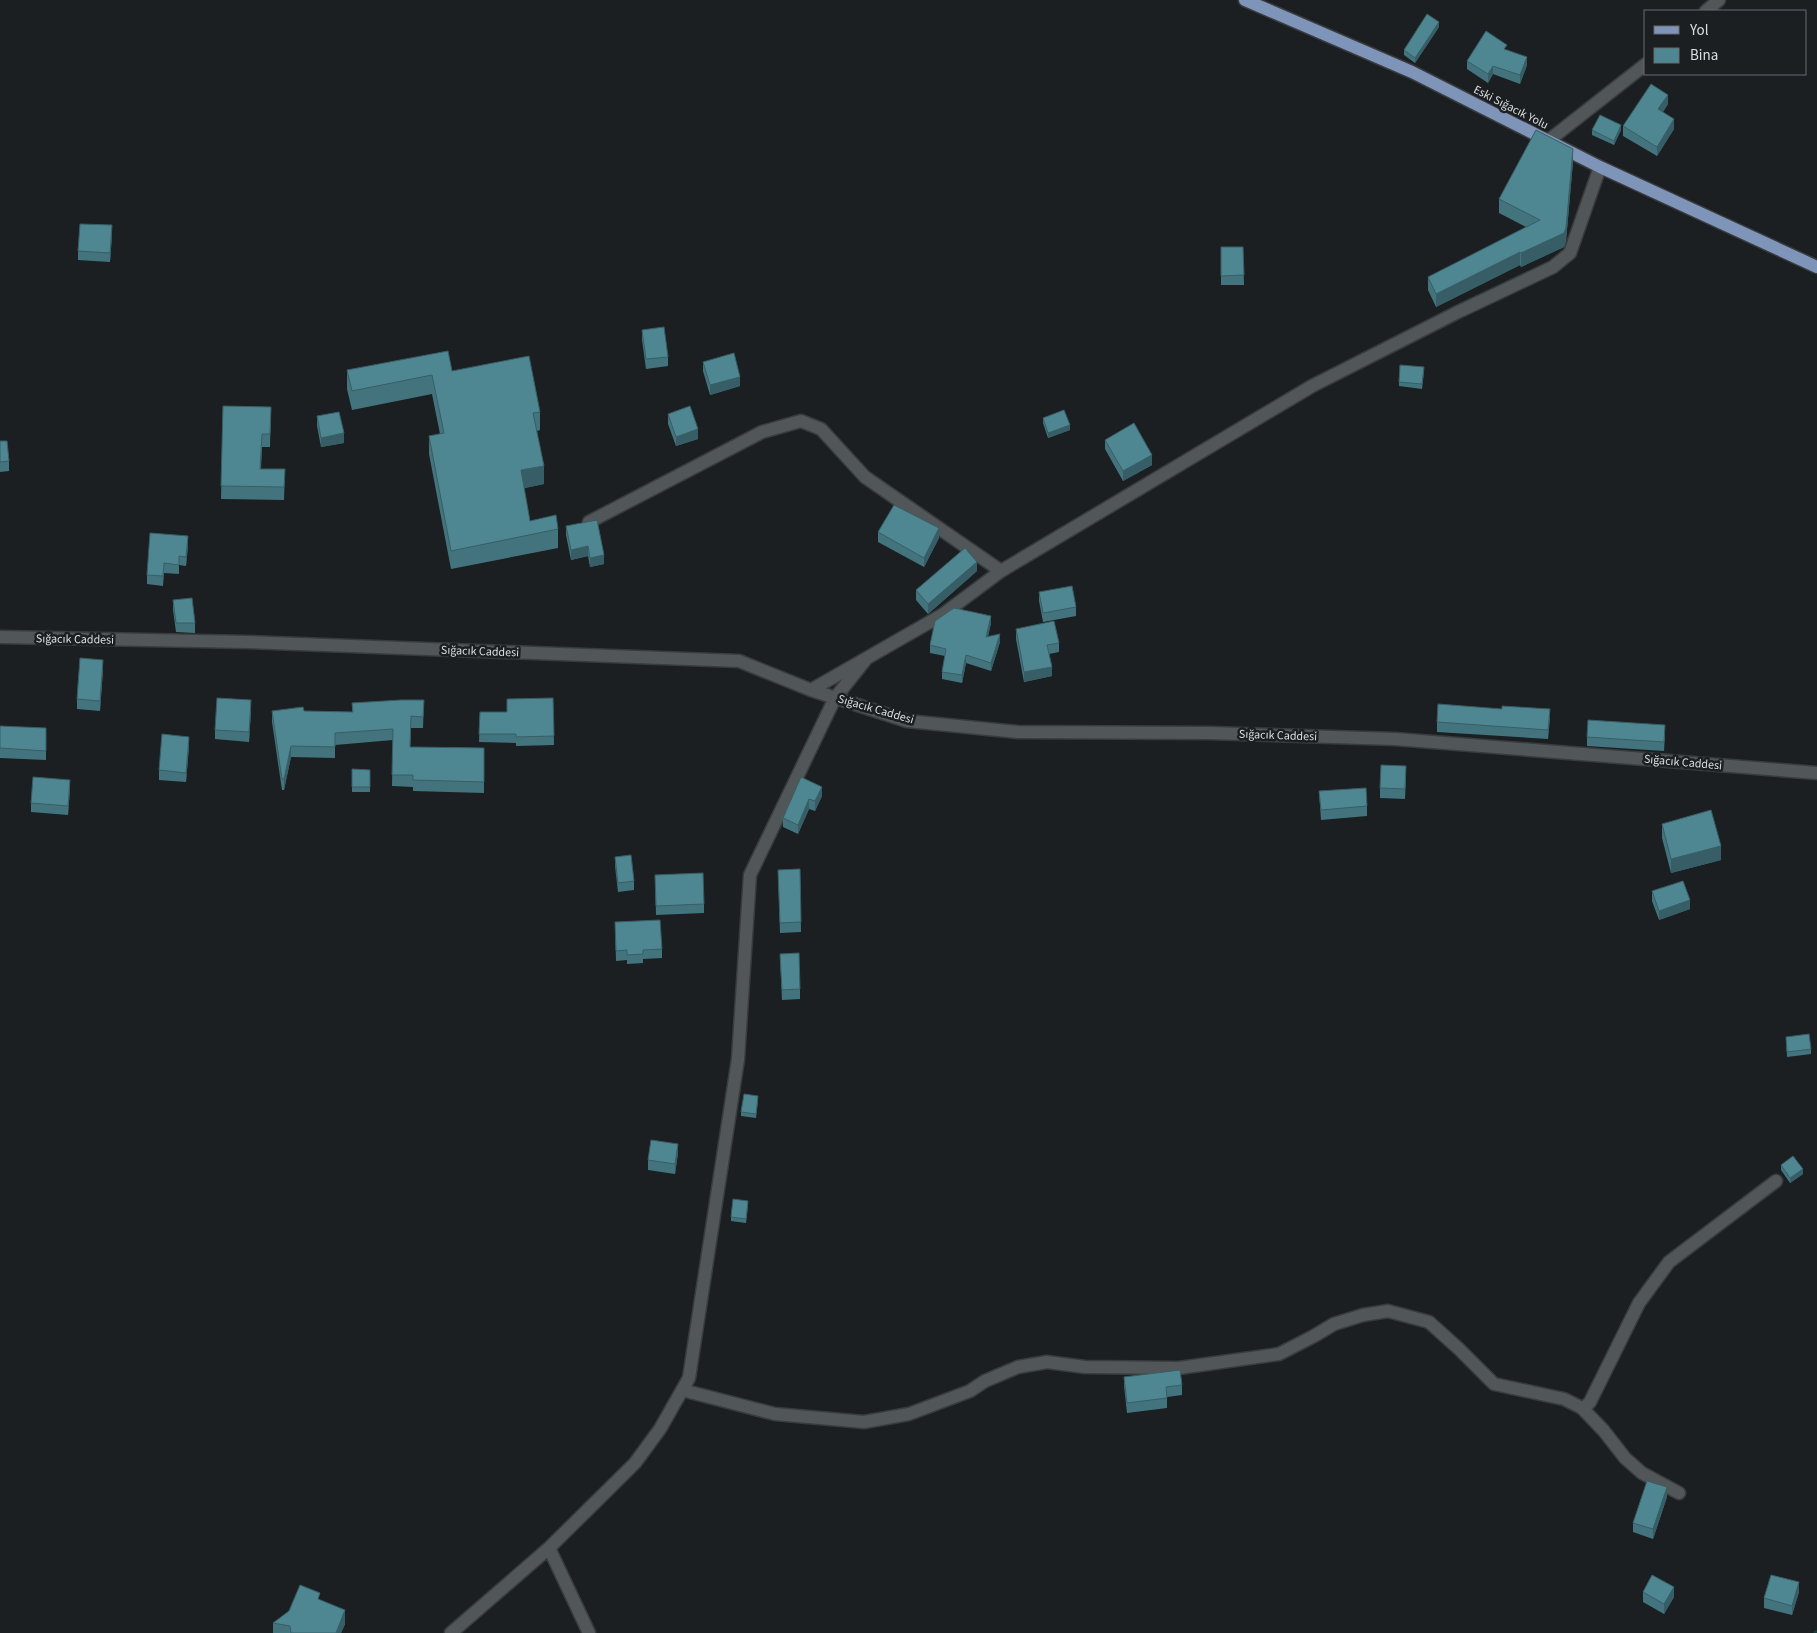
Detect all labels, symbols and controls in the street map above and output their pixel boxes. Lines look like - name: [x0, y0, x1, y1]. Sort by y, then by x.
- legend: [1644, 10, 1807, 75]
- text: Yol: [1689, 20, 1709, 41]
- text: Bina: [1690, 45, 1718, 66]
- street label: Eski Sığacık Yolu: [1470, 81, 1551, 134]
- street label: Sığacık Caddesi: [36, 630, 114, 649]
- street label: Sığacık Caddesi: [441, 642, 519, 661]
- street label: Sığacık Caddesi: [836, 691, 916, 728]
- street label: Sığacık Caddesi: [1239, 726, 1317, 745]
- street label: Sığacık Caddesi: [1643, 751, 1723, 774]

